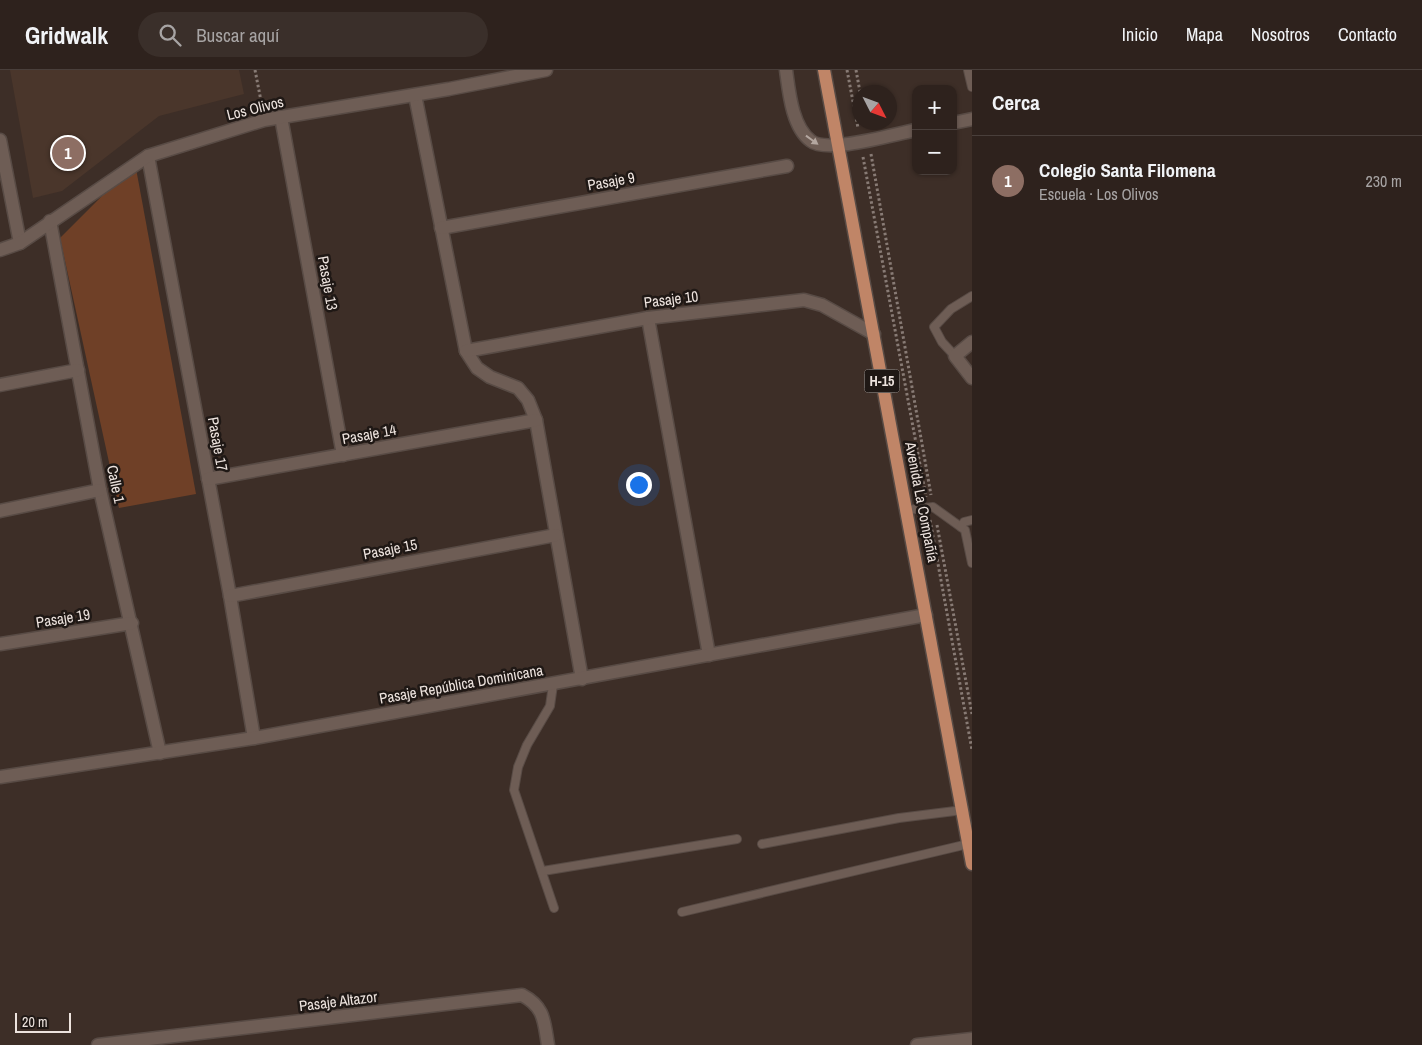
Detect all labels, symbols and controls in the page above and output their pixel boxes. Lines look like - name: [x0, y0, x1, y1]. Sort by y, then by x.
- search box: [138, 12, 488, 57]
- text: Gridwalk: [25, 19, 108, 51]
- icon: search: [156, 21, 184, 49]
- text: Buscar aquí: [196, 22, 279, 48]
- text: Inicio: [1122, 22, 1158, 47]
- text: Mapa: [1186, 22, 1223, 47]
- text: Nosotros: [1251, 22, 1310, 47]
- text: Contacto: [1338, 22, 1397, 47]
- north arrow: [852, 85, 897, 130]
- map controls: [912, 85, 957, 175]
- button: +: [912, 85, 957, 130]
- text: Cerca: [992, 88, 1040, 117]
- street label: Los Olivos: [224, 91, 286, 125]
- button: −: [912, 130, 957, 175]
- pin: 1: [52, 134, 84, 172]
- one-way arrow: [805, 135, 819, 145]
- text: Colegio Santa Filomena: [1039, 157, 1216, 183]
- street label: Pasaje 9: [586, 166, 637, 195]
- text: 1: [1004, 170, 1012, 192]
- text: 230 m: [1366, 170, 1402, 192]
- text: Escuela · Los Olivos: [1039, 183, 1159, 205]
- street label: Pasaje 13: [313, 254, 343, 312]
- street label: Pasaje 10: [643, 285, 700, 313]
- road number: H-15: [864, 370, 900, 392]
- street label: Pasaje 17: [203, 415, 233, 473]
- street label: Pasaje 14: [340, 419, 398, 449]
- street label: Avenida La Compañía: [900, 439, 944, 564]
- street label: Calle 1: [102, 463, 130, 505]
- your location: [626, 472, 652, 498]
- street label: Pasaje 15: [361, 533, 419, 565]
- street label: Pasaje 19: [34, 603, 92, 633]
- street label: Pasaje República Dominicana: [377, 659, 545, 709]
- street label: Pasaje Altazor: [298, 986, 378, 1016]
- scale bar: [15, 1010, 71, 1033]
- text: 20 m: [22, 1013, 48, 1031]

